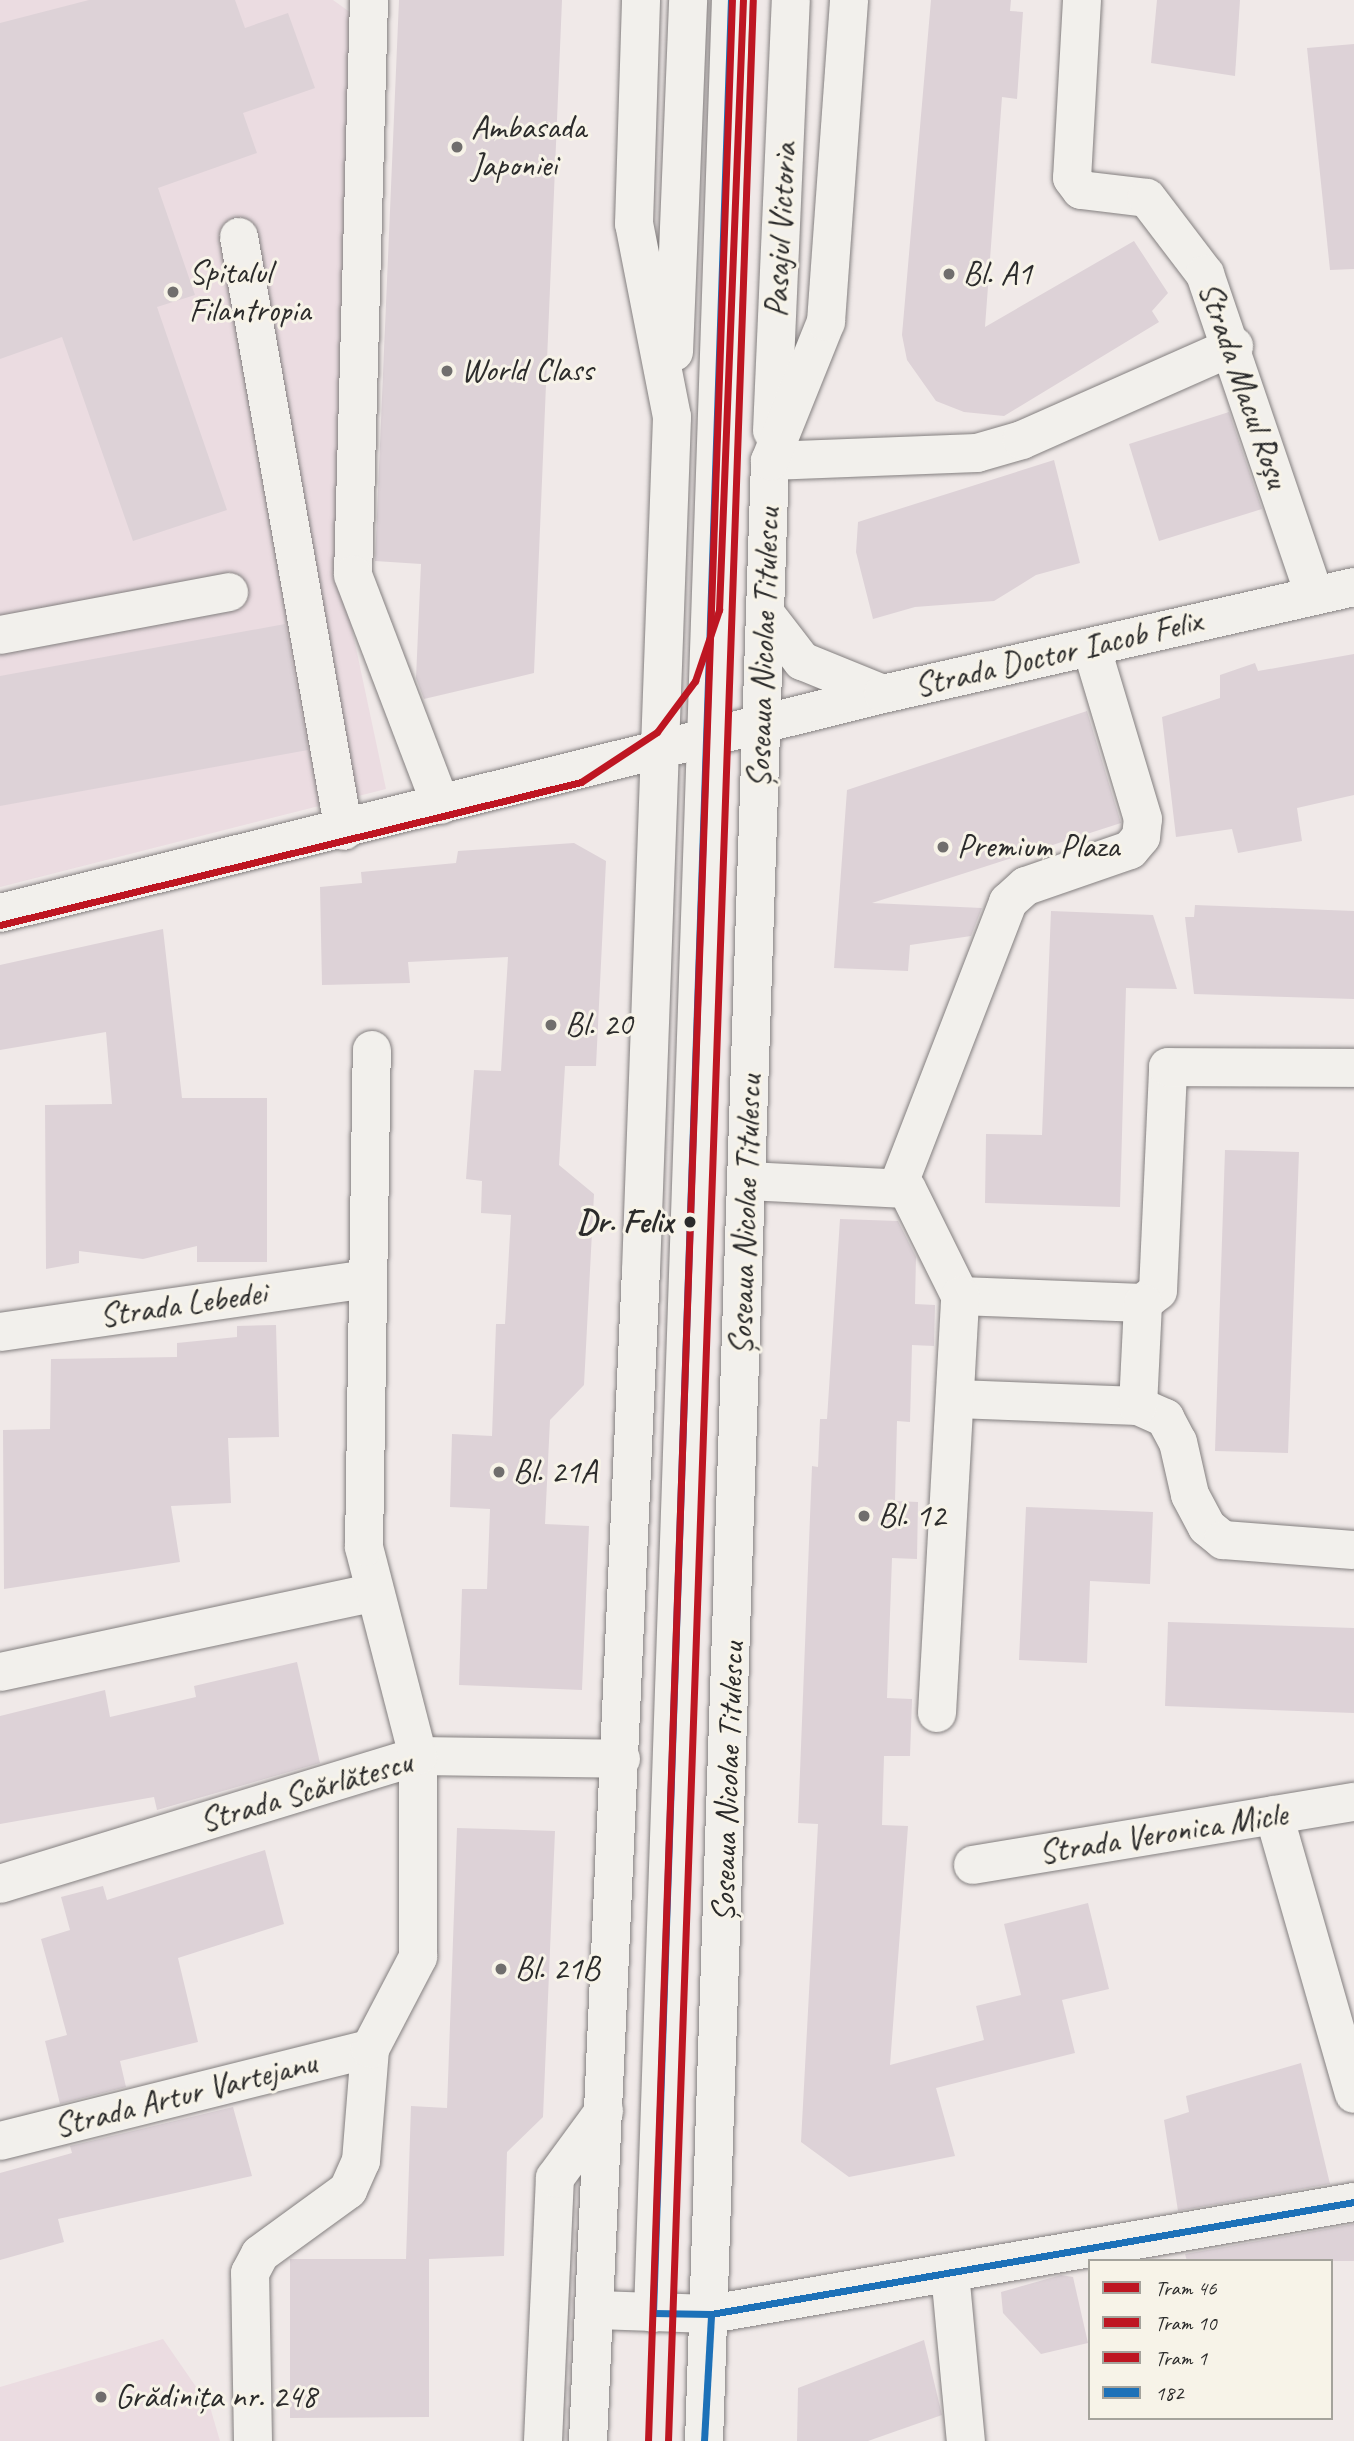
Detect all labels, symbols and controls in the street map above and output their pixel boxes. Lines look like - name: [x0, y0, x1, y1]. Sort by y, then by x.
- place label: Ambasada Japoniei: [471, 108, 586, 186]
- marker: Ambasada Japoniei: [449, 139, 465, 155]
- street label: Pasajul Victoria: [757, 142, 805, 318]
- place label: Spitalul Filantropia: [189, 253, 310, 331]
- place label: Bl. A1: [963, 254, 1032, 294]
- marker: Bl. A1: [941, 266, 957, 282]
- street label: Strada Macul Roșu: [1189, 276, 1297, 494]
- marker: Spitalul Filantropia: [163, 282, 183, 302]
- place label: World Class: [461, 351, 593, 391]
- marker: World Class: [439, 363, 455, 379]
- street label: Șoseaua Nicolae Titulescu: [739, 507, 789, 789]
- street label: Strada Doctor Iacob Felix: [910, 602, 1206, 706]
- place label: Premium Plaza: [957, 827, 1119, 867]
- marker: Premium Plaza: [935, 839, 951, 855]
- place label: Bl. 20: [565, 1005, 632, 1045]
- marker: Bl. 20: [543, 1017, 559, 1033]
- street label: Șoseaua Nicolae Titulescu: [721, 1074, 771, 1356]
- place label: Dr. Felix: [577, 1202, 673, 1242]
- marker: Dr. Felix: [679, 1211, 701, 1233]
- street label: Strada Lebedei: [97, 1274, 269, 1336]
- place label: Bl. 21A: [513, 1452, 597, 1492]
- marker: Bl. 21A: [491, 1464, 507, 1480]
- place label: Bl. 12: [878, 1496, 945, 1536]
- marker: Bl. 12: [856, 1508, 872, 1524]
- street label: Șoseaua Nicolae Titulescu: [703, 1641, 753, 1923]
- street label: Strada Scărlătescu: [195, 1743, 417, 1841]
- street label: Strada Veronica Micle: [1036, 1795, 1290, 1873]
- place label: Bl. 21B: [515, 1949, 599, 1989]
- marker: Bl. 21B: [493, 1961, 509, 1977]
- street label: Strada Artur Vartejanu: [50, 2043, 320, 2147]
- legend: [1088, 2259, 1333, 2420]
- text: Tram 46: [1155, 2275, 1216, 2301]
- text: Tram 10: [1155, 2310, 1216, 2336]
- text: Tram 1: [1155, 2345, 1207, 2371]
- place label: Grădinița nr. 248: [115, 2377, 317, 2417]
- text: 182: [1155, 2380, 1183, 2406]
- marker: Grădinița nr. 248: [93, 2389, 109, 2405]

